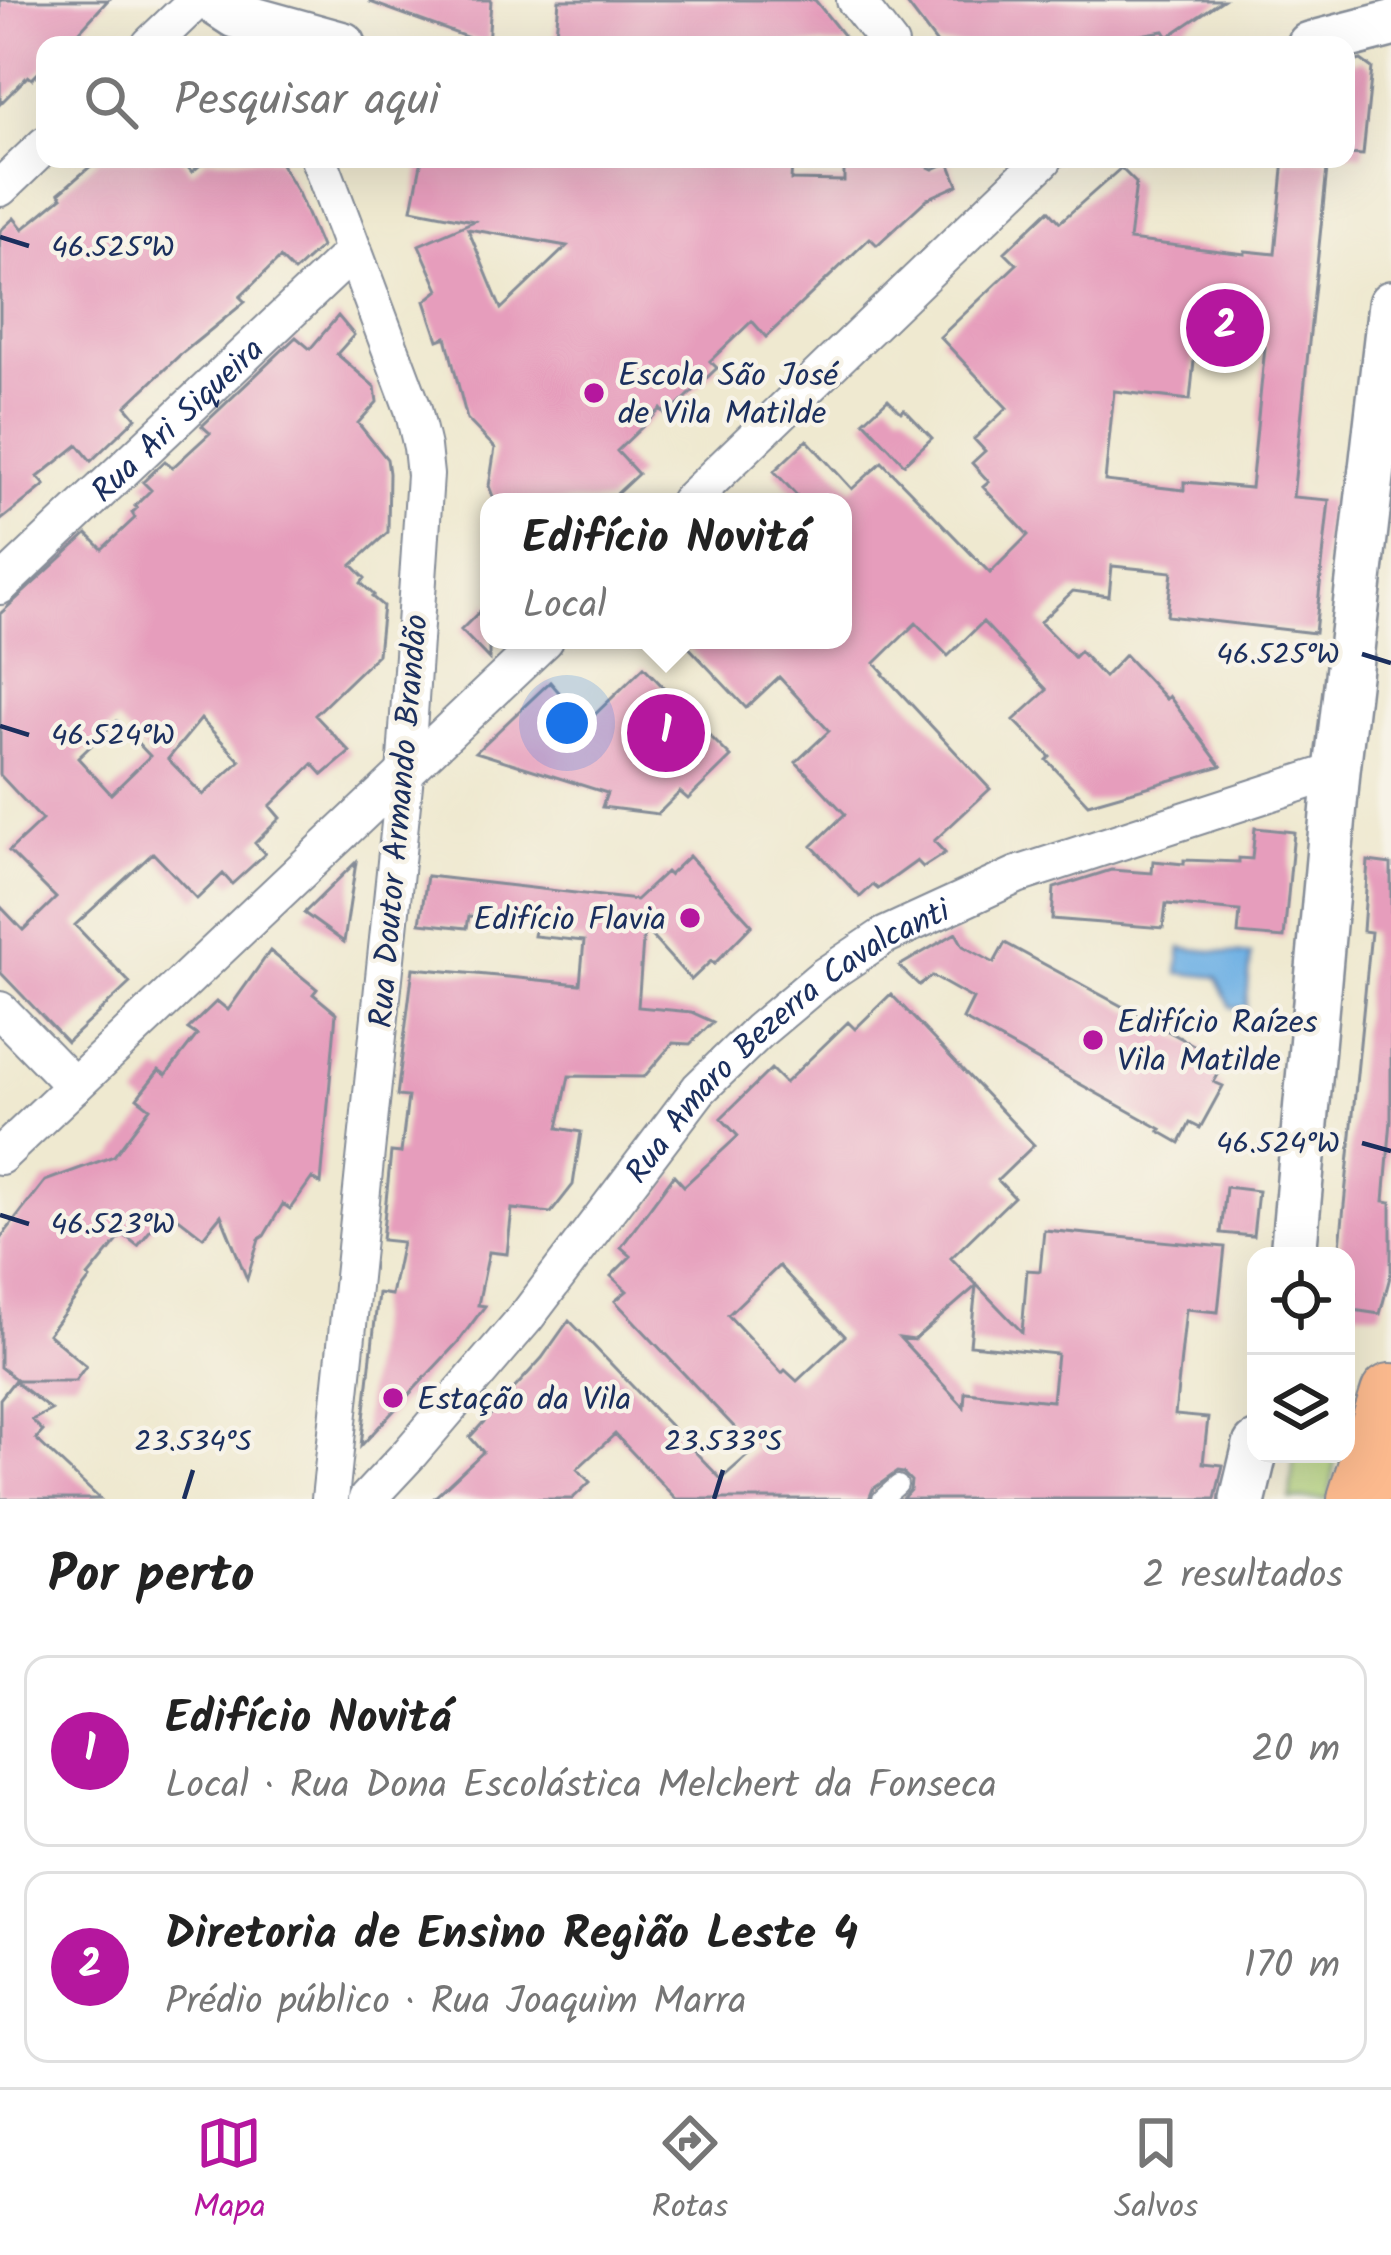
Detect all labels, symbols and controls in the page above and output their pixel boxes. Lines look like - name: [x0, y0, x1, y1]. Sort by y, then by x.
- search box: [36, 36, 1355, 168]
- text: Pesquisar aqui: [174, 66, 440, 138]
- icon: search: [78, 69, 144, 135]
- text: 46.525°W: [51, 225, 175, 273]
- pin: 2: [1186, 283, 1264, 373]
- street label: Rua Ari Siqueira: [80, 326, 278, 517]
- place label: Escola São José de Vila Matilde: [618, 351, 840, 442]
- marker: Escola São José de Vila Matilde: [581, 380, 607, 406]
- popup: [480, 493, 852, 649]
- text: Edifício Novitá: [523, 504, 809, 576]
- text: Local: [523, 576, 607, 638]
- street label: Rua Doutor Armando Brandão: [356, 612, 445, 1030]
- text: 46.525°W: [1216, 632, 1340, 680]
- pin: 1: [627, 688, 705, 778]
- your location: [537, 693, 597, 753]
- text: 46.524°W: [51, 713, 175, 761]
- street label: Rua Amaro Bezerra Cavalcanti: [613, 886, 961, 1196]
- place label: Edifício Flavia: [473, 895, 666, 948]
- marker: Edifício Flavia: [677, 905, 703, 931]
- place label: Edifício Raízes Vila Matilde: [1117, 998, 1318, 1089]
- marker: Edifício Raízes Vila Matilde: [1080, 1027, 1106, 1053]
- text: 46.524°W: [1216, 1121, 1340, 1169]
- text: 46.523°W: [51, 1202, 175, 1250]
- map controls: [1247, 1247, 1355, 1463]
- button: locate: [1247, 1247, 1355, 1355]
- button: layers: [1247, 1355, 1355, 1463]
- place label: Estação da Vila: [417, 1375, 631, 1428]
- marker: Estação da Vila: [380, 1385, 406, 1411]
- text: 23.534°S: [134, 1419, 252, 1467]
- text: 23.533°S: [664, 1419, 782, 1467]
- text: Por perto: [48, 1537, 254, 1618]
- text: 2 resultados: [1142, 1546, 1343, 1608]
- text: Edifício Novitá: [165, 1684, 452, 1756]
- text: 1: [84, 1720, 96, 1782]
- text: 20 m: [1251, 1720, 1340, 1782]
- text: Local · Rua Dona Escolástica Melchert da Fonseca: [165, 1756, 997, 1818]
- text: Diretoria de Ensino Região Leste 4: [165, 1900, 858, 1972]
- text: 2: [79, 1936, 101, 1998]
- text: 170 m: [1244, 1936, 1340, 1998]
- text: Prédio público · Rua Joaquim Marra: [165, 1972, 746, 2034]
- tab: Mapa: [193, 2110, 266, 2235]
- tab: Rotas: [652, 2110, 728, 2235]
- tab: Salvos: [1114, 2110, 1198, 2235]

